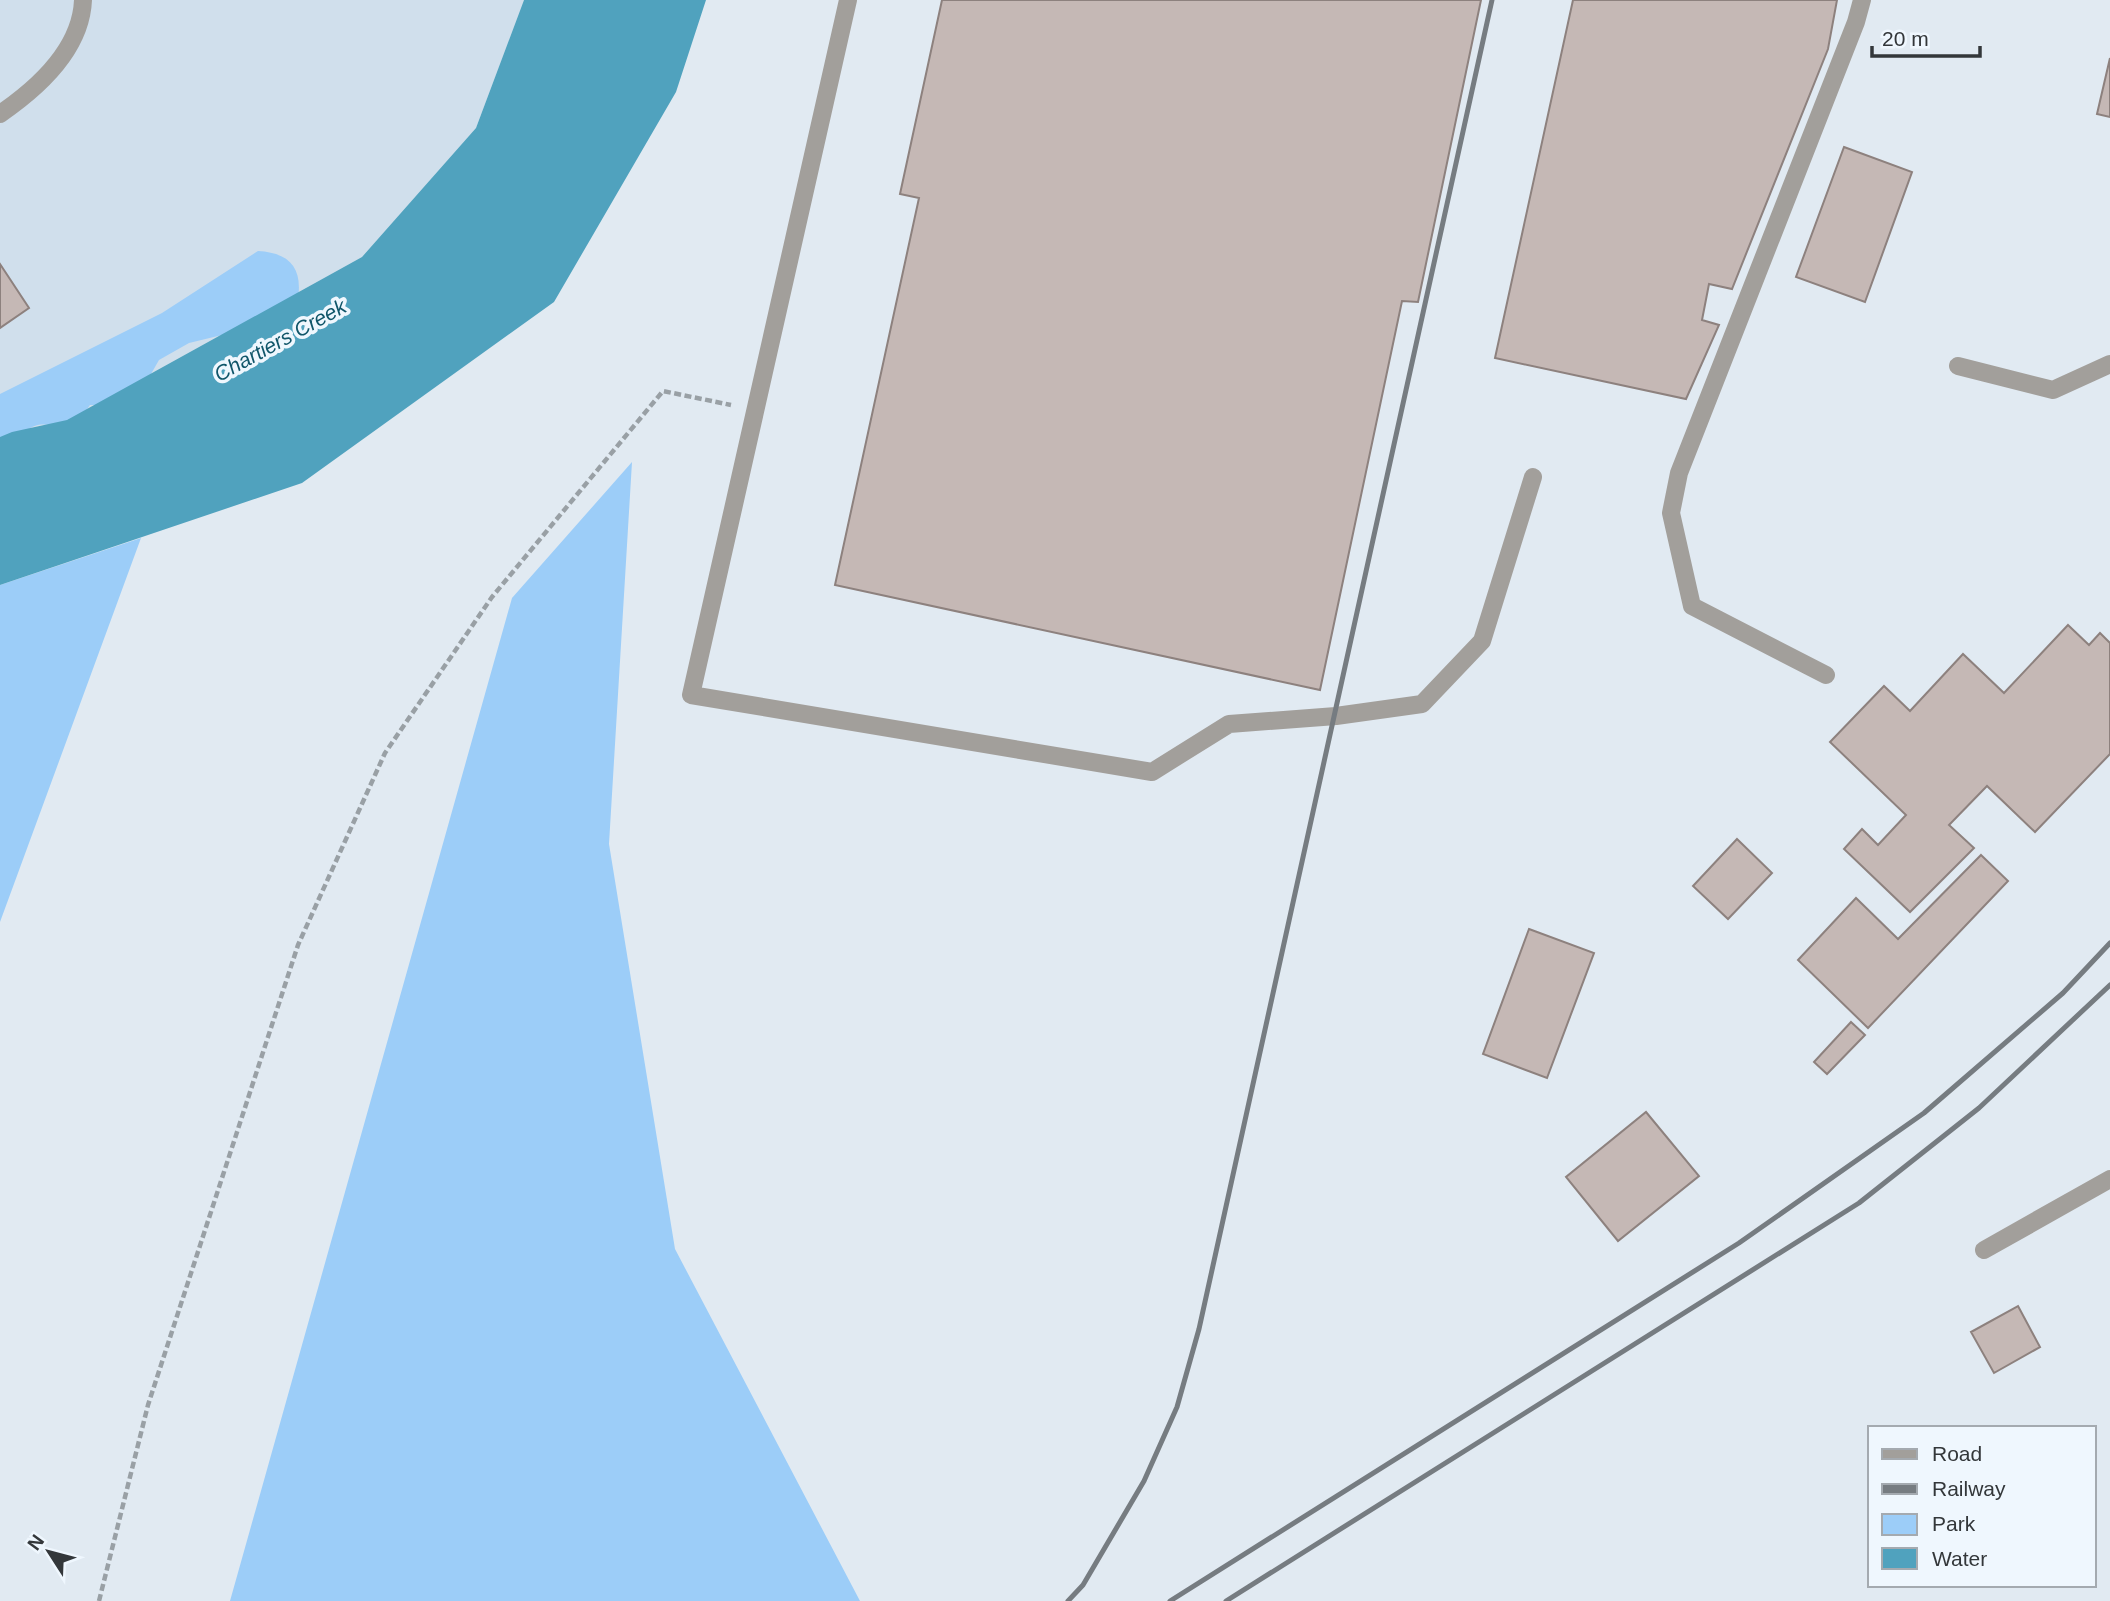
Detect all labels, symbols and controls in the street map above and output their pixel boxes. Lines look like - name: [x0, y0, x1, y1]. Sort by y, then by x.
- scale bar: [1872, 14, 1980, 58]
- text: 20 m: [1882, 27, 1929, 50]
- water label: Chartiers Creek: [210, 294, 351, 386]
- legend: [1868, 1426, 2096, 1587]
- text: Road: [1932, 1442, 1982, 1465]
- text: Railway: [1932, 1477, 2006, 1500]
- text: Park: [1932, 1512, 1976, 1535]
- north arrow: [14, 1517, 84, 1587]
- text: N: [23, 1531, 48, 1554]
- text: Water: [1932, 1547, 1987, 1570]

